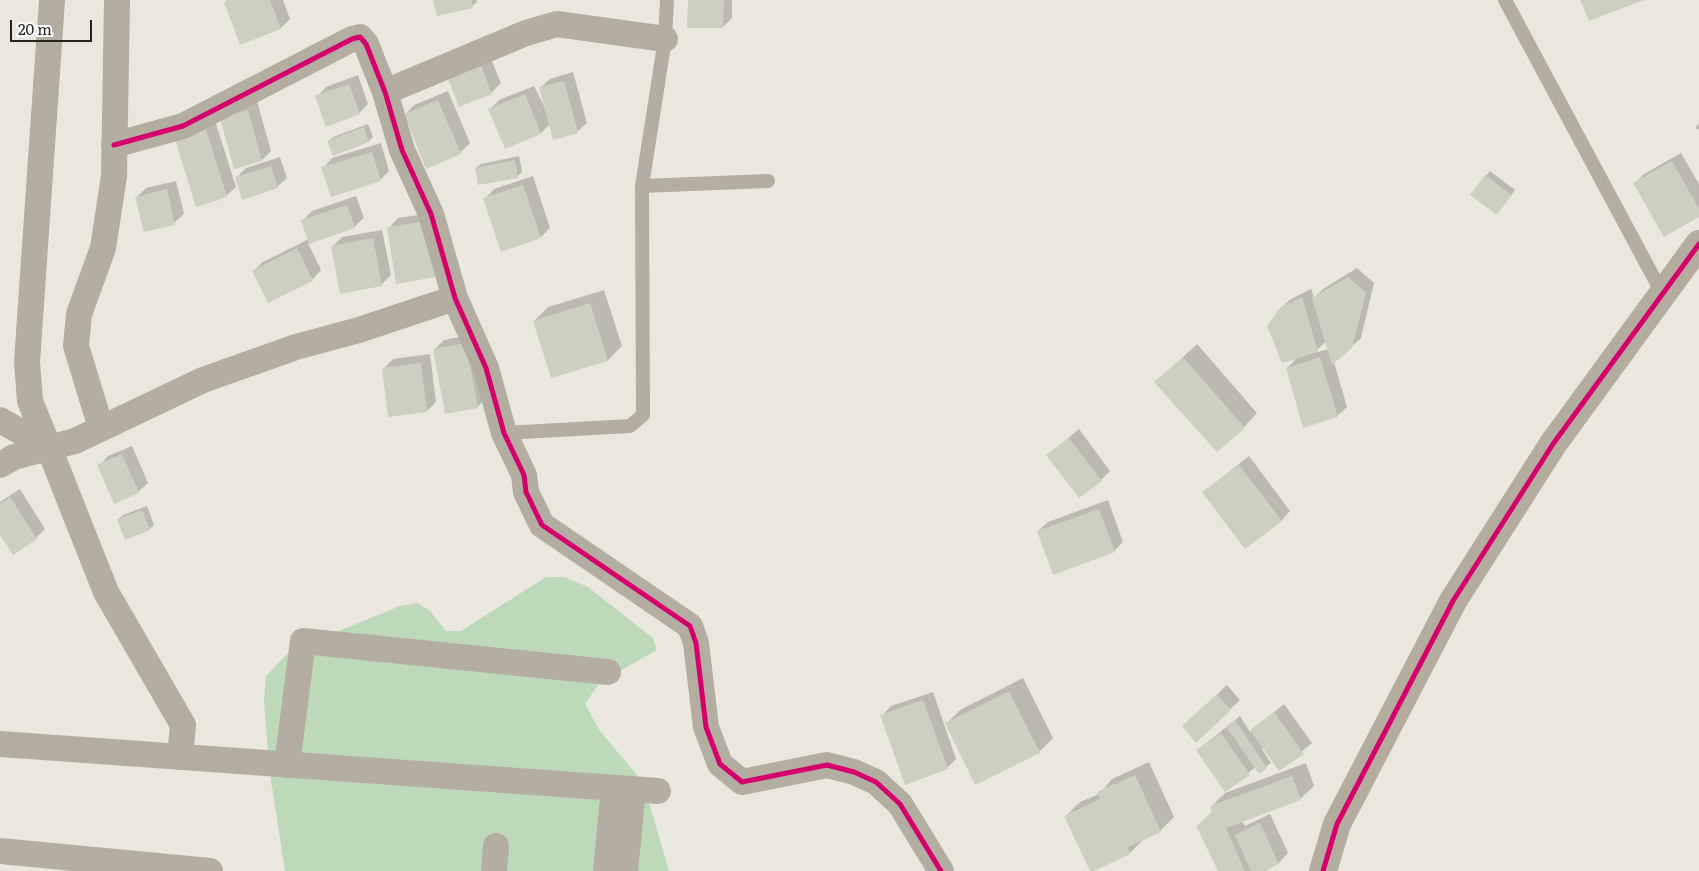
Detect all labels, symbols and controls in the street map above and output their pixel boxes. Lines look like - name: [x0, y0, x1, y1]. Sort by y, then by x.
- scale bar: [12, 10, 95, 42]
- text: 20 m: [18, 17, 52, 40]

